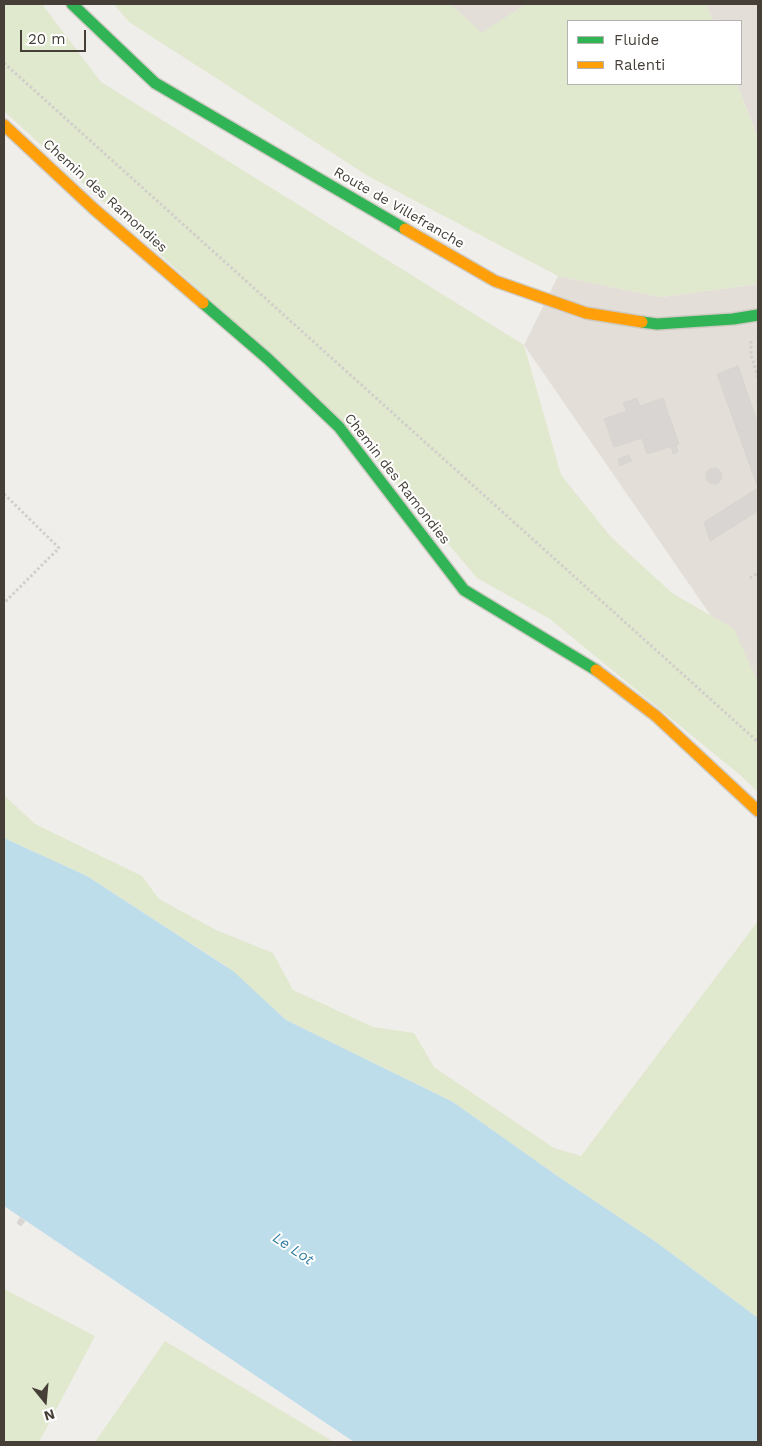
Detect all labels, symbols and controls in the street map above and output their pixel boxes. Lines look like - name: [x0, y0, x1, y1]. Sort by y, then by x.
- scale bar: [22, 20, 89, 52]
- legend: [567, 20, 742, 85]
- text: 20 m: [28, 30, 66, 48]
- text: Fluide: [614, 31, 659, 49]
- text: Ralenti: [614, 56, 665, 74]
- street label: Chemin des Ramondies: [39, 136, 171, 256]
- street label: Route de Villefranche: [331, 164, 467, 252]
- street label: Chemin des Ramondies: [341, 410, 453, 548]
- water label: Le Lot: [269, 1229, 317, 1269]
- north arrow: [20, 1376, 70, 1426]
- text: N: [42, 1406, 57, 1425]

